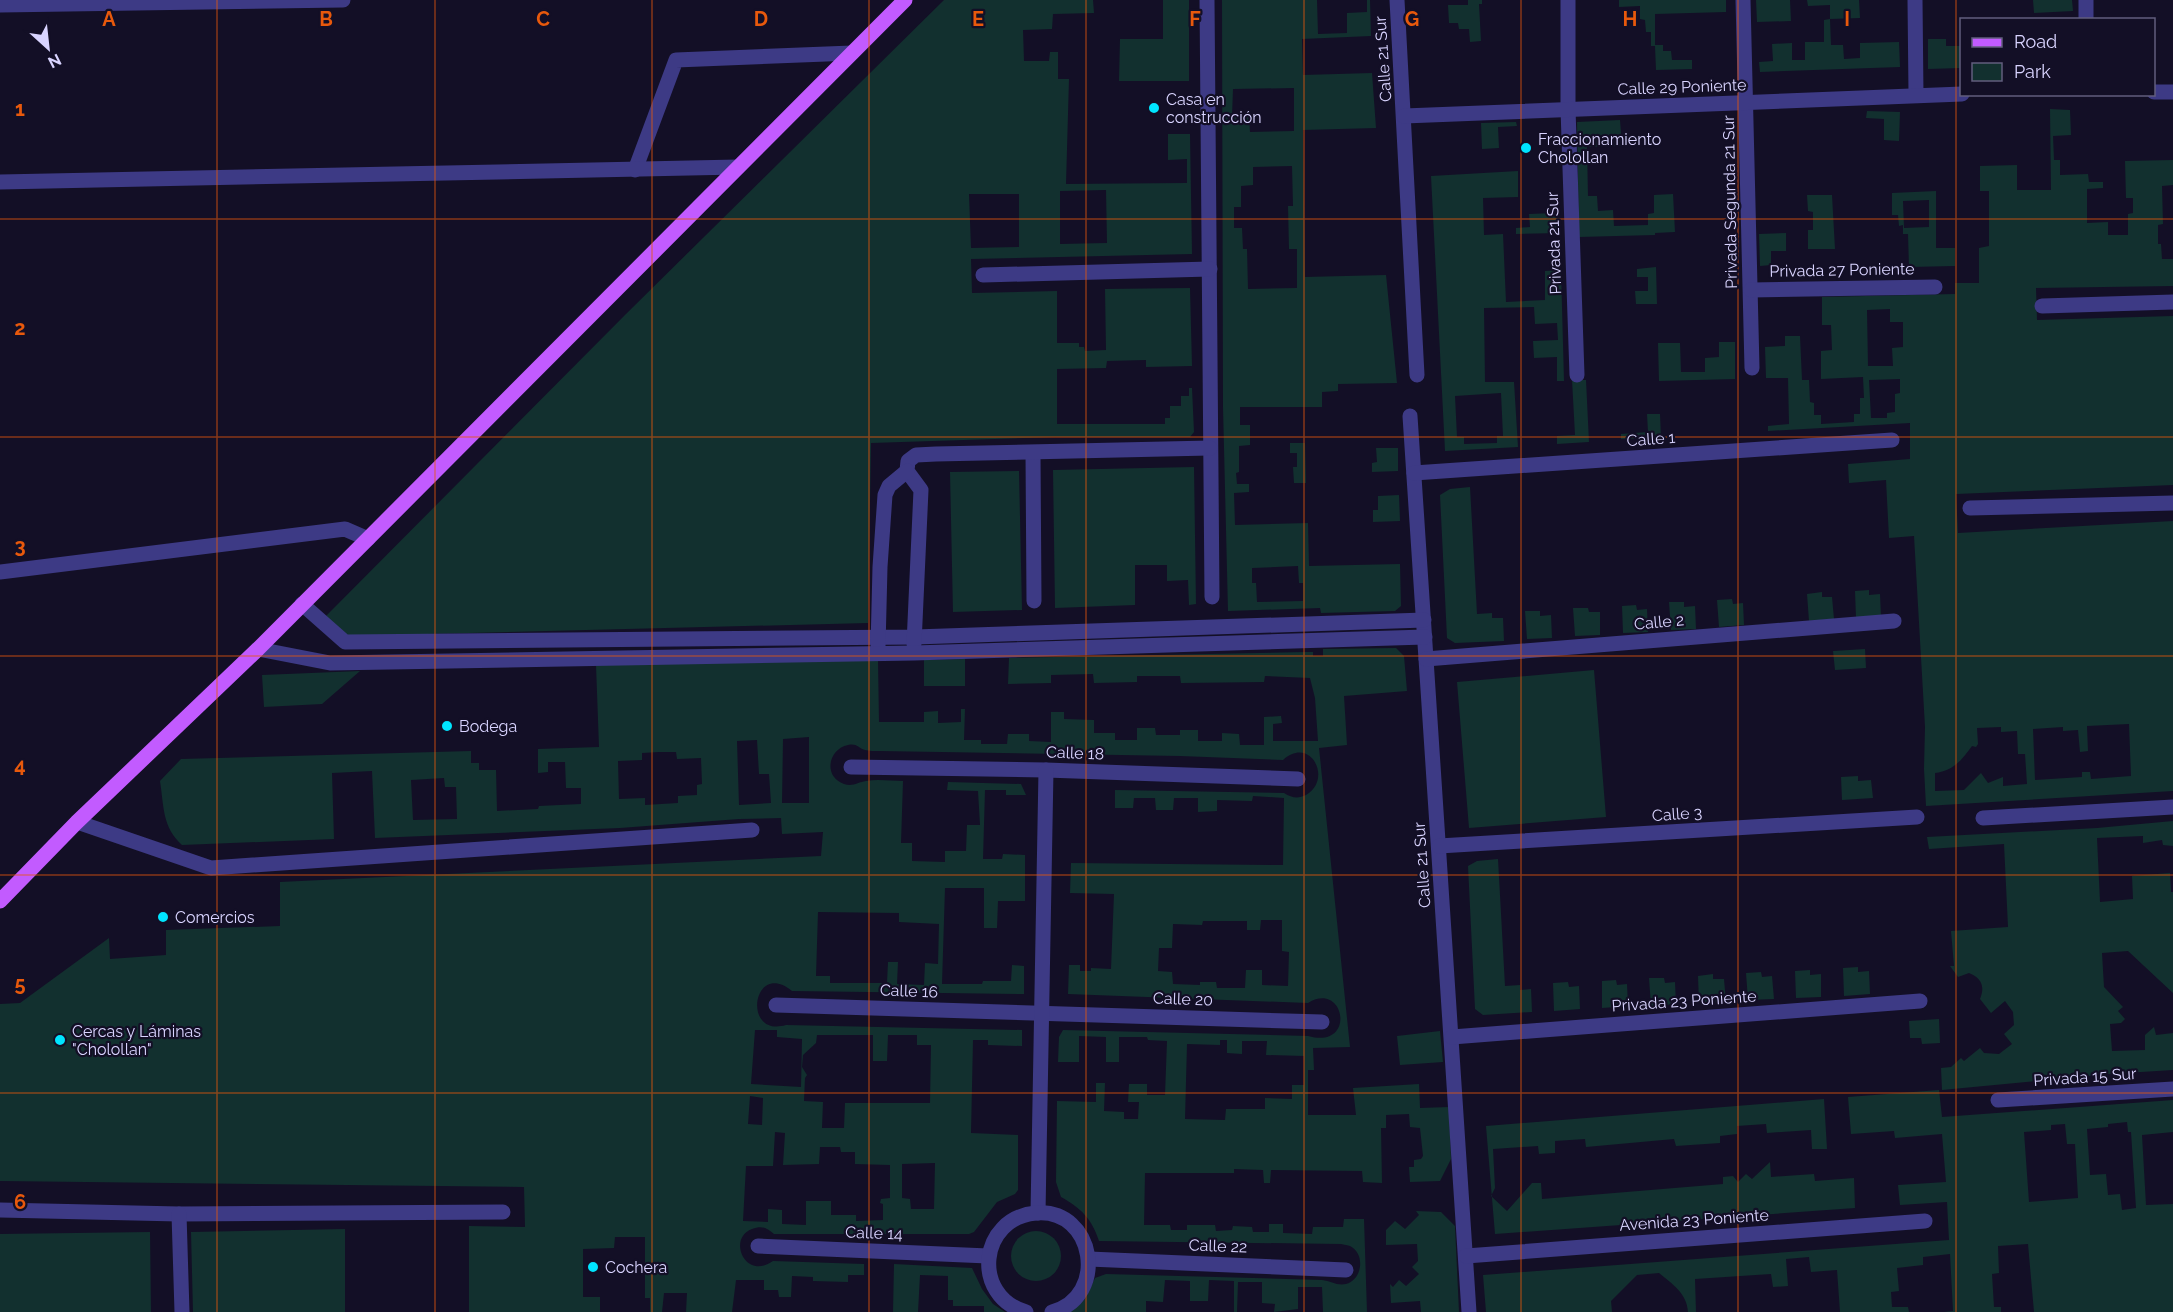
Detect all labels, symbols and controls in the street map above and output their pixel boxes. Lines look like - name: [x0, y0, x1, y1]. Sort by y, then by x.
- text: A: [102, 7, 116, 31]
- text: B: [319, 7, 333, 31]
- text: C: [536, 7, 550, 31]
- text: D: [754, 7, 768, 31]
- text: E: [972, 7, 984, 31]
- text: F: [1189, 7, 1201, 31]
- text: G: [1405, 7, 1419, 31]
- text: H: [1623, 7, 1637, 31]
- text: I: [1844, 7, 1850, 31]
- street label: Calle 21 Sur: [1370, 15, 1395, 103]
- north arrow: [18, 18, 78, 78]
- legend: [1960, 18, 2155, 96]
- text: Road: [2014, 31, 2057, 52]
- text: N: [45, 50, 64, 72]
- text: Park: [2014, 61, 2051, 82]
- street label: Calle 29 Poniente: [1617, 75, 1747, 99]
- place label: Casa en construcción: [1166, 90, 1262, 127]
- text: 1: [15, 97, 25, 121]
- marker: Casa en construcción: [1147, 101, 1161, 115]
- street label: Privada Segunda 21 Sur: [1719, 115, 1741, 289]
- place label: Fraccionamiento Cholollan: [1538, 130, 1661, 167]
- marker: Fraccionamiento Cholollan: [1519, 141, 1533, 155]
- street label: Privada 21 Sur: [1543, 191, 1565, 295]
- street label: Privada 27 Poniente: [1769, 259, 1915, 281]
- text: 2: [14, 316, 26, 340]
- street label: Calle 1: [1626, 428, 1676, 450]
- text: 3: [14, 534, 26, 558]
- street label: Calle 2: [1633, 610, 1685, 634]
- place label: Bodega: [459, 717, 517, 736]
- marker: Bodega: [440, 719, 454, 733]
- street label: Calle 18: [1046, 742, 1104, 764]
- text: 4: [14, 753, 26, 777]
- street label: Calle 3: [1651, 803, 1703, 825]
- street label: Calle 21 Sur: [1409, 821, 1434, 909]
- place label: Comercios: [175, 908, 255, 927]
- marker: Comercios: [156, 910, 170, 924]
- text: 5: [14, 972, 26, 996]
- street label: Calle 16: [879, 980, 939, 1002]
- street label: Privada 23 Poniente: [1611, 986, 1757, 1016]
- street label: Calle 20: [1153, 988, 1213, 1010]
- place label: Cercas y Láminas "Cholollan": [72, 1022, 201, 1059]
- marker: Cercas y Láminas "Cholollan": [53, 1033, 67, 1047]
- street label: Privada 15 Sur: [2033, 1064, 2138, 1090]
- text: 6: [14, 1190, 26, 1214]
- street label: Avenida 23 Poniente: [1619, 1205, 1769, 1235]
- street label: Calle 14: [845, 1223, 903, 1244]
- street label: Calle 22: [1188, 1235, 1248, 1257]
- place label: Cochera: [605, 1258, 667, 1277]
- marker: Cochera: [586, 1260, 600, 1274]

